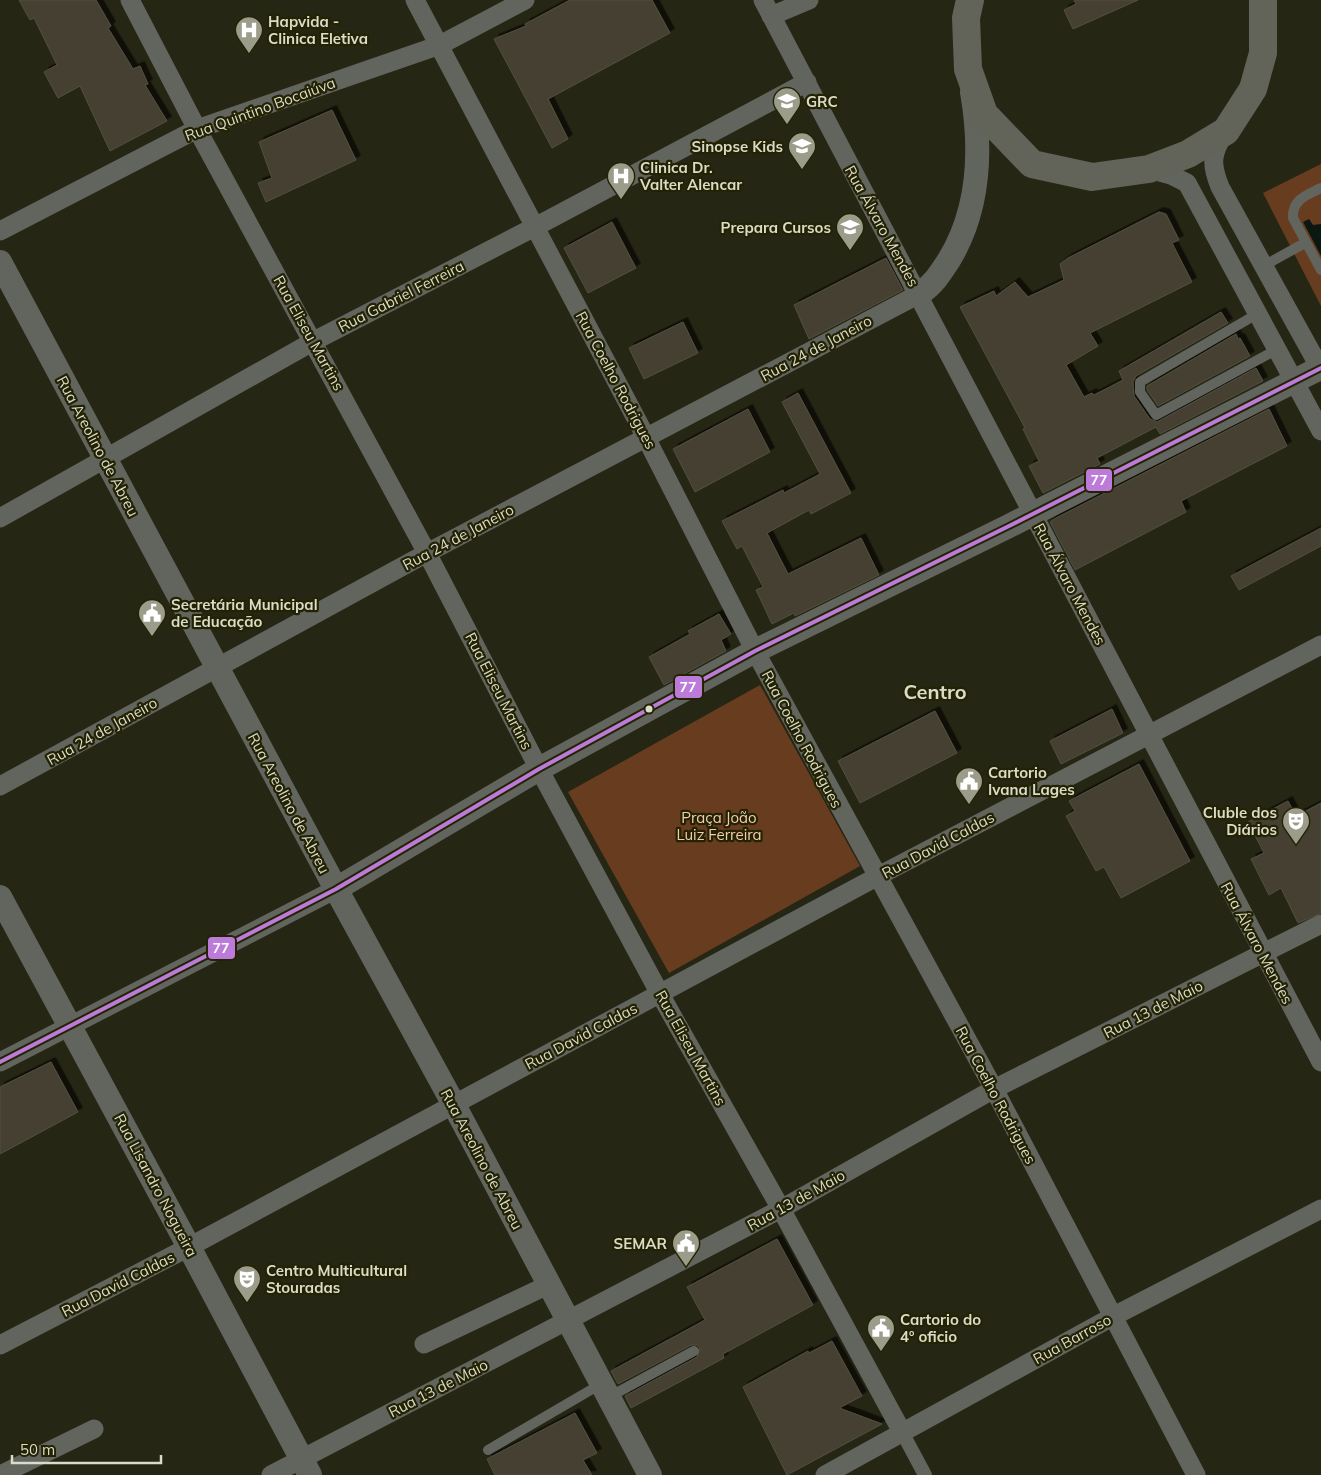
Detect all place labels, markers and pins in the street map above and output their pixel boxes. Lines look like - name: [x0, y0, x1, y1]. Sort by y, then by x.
- place label: Hapvida - Clinica Eletiva: [268, 12, 368, 48]
- hospital icon: Hapvida - Clinica Eletiva: [234, 15, 264, 54]
- school or university icon: GRC: [772, 86, 802, 125]
- place label: GRC: [806, 92, 838, 111]
- school or university icon: Sinopse Kids: [787, 131, 817, 170]
- place label: Sinopse Kids: [692, 137, 783, 156]
- place label: Clinica Dr. Valter Alencar: [639, 158, 742, 194]
- hospital icon: Clinica Dr. Valter Alencar: [606, 161, 636, 200]
- school or university icon: Prepara Cursos: [835, 212, 865, 251]
- place label: Prepara Cursos: [721, 218, 831, 237]
- place label: Secretária Municipal de Educação: [171, 595, 318, 631]
- public building icon: Secretária Municipal de Educação: [137, 598, 167, 637]
- unlabelled marker: [644, 704, 654, 714]
- place label: Cartorio Ivana Lages: [988, 763, 1075, 799]
- public building icon: Cartorio Ivana Lages: [954, 766, 984, 805]
- place label: Cluble dos Diários: [1203, 803, 1277, 839]
- theatre icon: Cluble dos Diários: [1281, 806, 1311, 845]
- public building icon: SEMAR: [671, 1228, 701, 1267]
- place label: SEMAR: [614, 1234, 667, 1253]
- place label: Centro Multicultural Stouradas: [266, 1261, 407, 1297]
- theatre icon: Centro Multicultural Stouradas: [232, 1264, 262, 1303]
- place label: Cartorio do 4º oficio: [900, 1310, 981, 1346]
- public building icon: Cartorio do 4º oficio: [866, 1313, 896, 1352]

